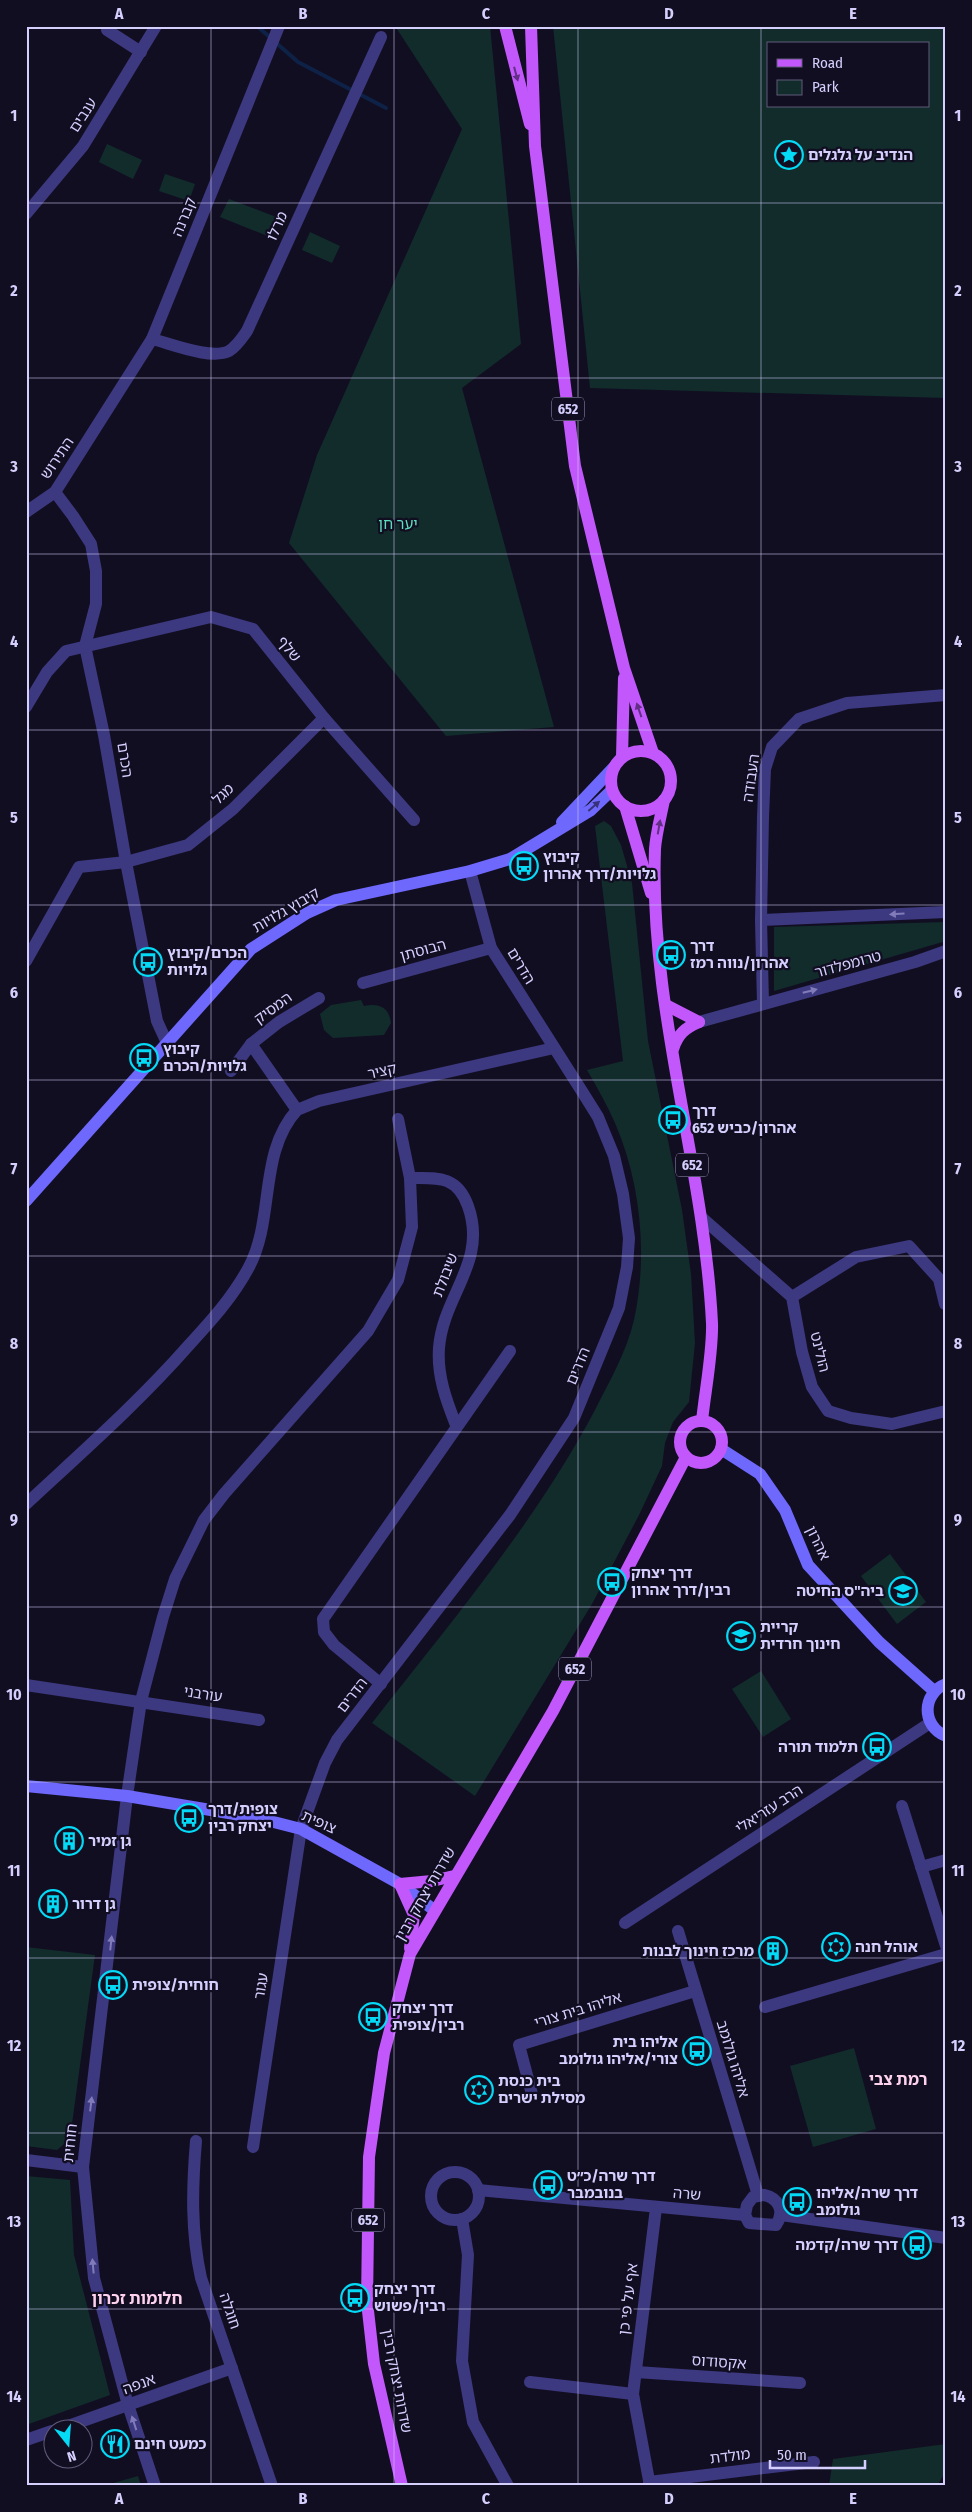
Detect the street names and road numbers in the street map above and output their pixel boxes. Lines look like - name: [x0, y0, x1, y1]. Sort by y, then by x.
- street label: ענבים: [65, 94, 101, 136]
- street label: קברנה: [168, 195, 200, 239]
- street label: מרלו: [263, 209, 291, 243]
- road number: 652: [552, 398, 584, 420]
- street label: התירוש: [36, 434, 78, 482]
- street label: שלף: [273, 633, 305, 665]
- street label: הכרם: [113, 741, 137, 779]
- street label: העבודה: [739, 753, 763, 803]
- street label: מגל: [208, 779, 238, 808]
- street label: קיבוץ גלויות: [249, 884, 323, 936]
- street label: הבוסתן: [398, 935, 448, 965]
- street label: הדרים: [503, 945, 539, 987]
- street label: טרומפלדור: [813, 946, 883, 982]
- street label: המסיק: [251, 988, 295, 1028]
- street label: קציר: [366, 1059, 398, 1083]
- road number: 652: [676, 1154, 708, 1176]
- street label: שיבולת: [428, 1251, 462, 1299]
- street label: הולינט: [806, 1330, 834, 1374]
- street label: הדרים: [562, 1344, 594, 1388]
- street label: אהרון: [802, 1523, 834, 1563]
- road number: 652: [559, 1658, 591, 1680]
- street label: הדרים: [333, 1674, 371, 1716]
- street label: עורבני: [182, 1682, 224, 1706]
- street label: הרב עזריאלי: [732, 1781, 806, 1837]
- street label: צופית: [299, 1806, 339, 1838]
- street label: שדרות יצחק רבין: [391, 1844, 459, 1944]
- street label: עגור: [250, 1971, 272, 2001]
- street label: אליהו בית צורי: [532, 1988, 624, 2032]
- street label: אליהו גולומב: [713, 2018, 753, 2100]
- street label: חוחית: [59, 2123, 81, 2163]
- street label: שרה: [672, 2184, 702, 2204]
- road number: 652: [352, 2208, 384, 2232]
- street label: אף על פי כן: [615, 2262, 641, 2336]
- street label: חוגלה: [215, 2291, 245, 2331]
- street label: שדרות יצחק רבין: [378, 2327, 416, 2435]
- street label: אקסודוס: [691, 2351, 747, 2373]
- street label: אנפה: [120, 2370, 158, 2398]
- street label: מולדת: [709, 2445, 751, 2467]

